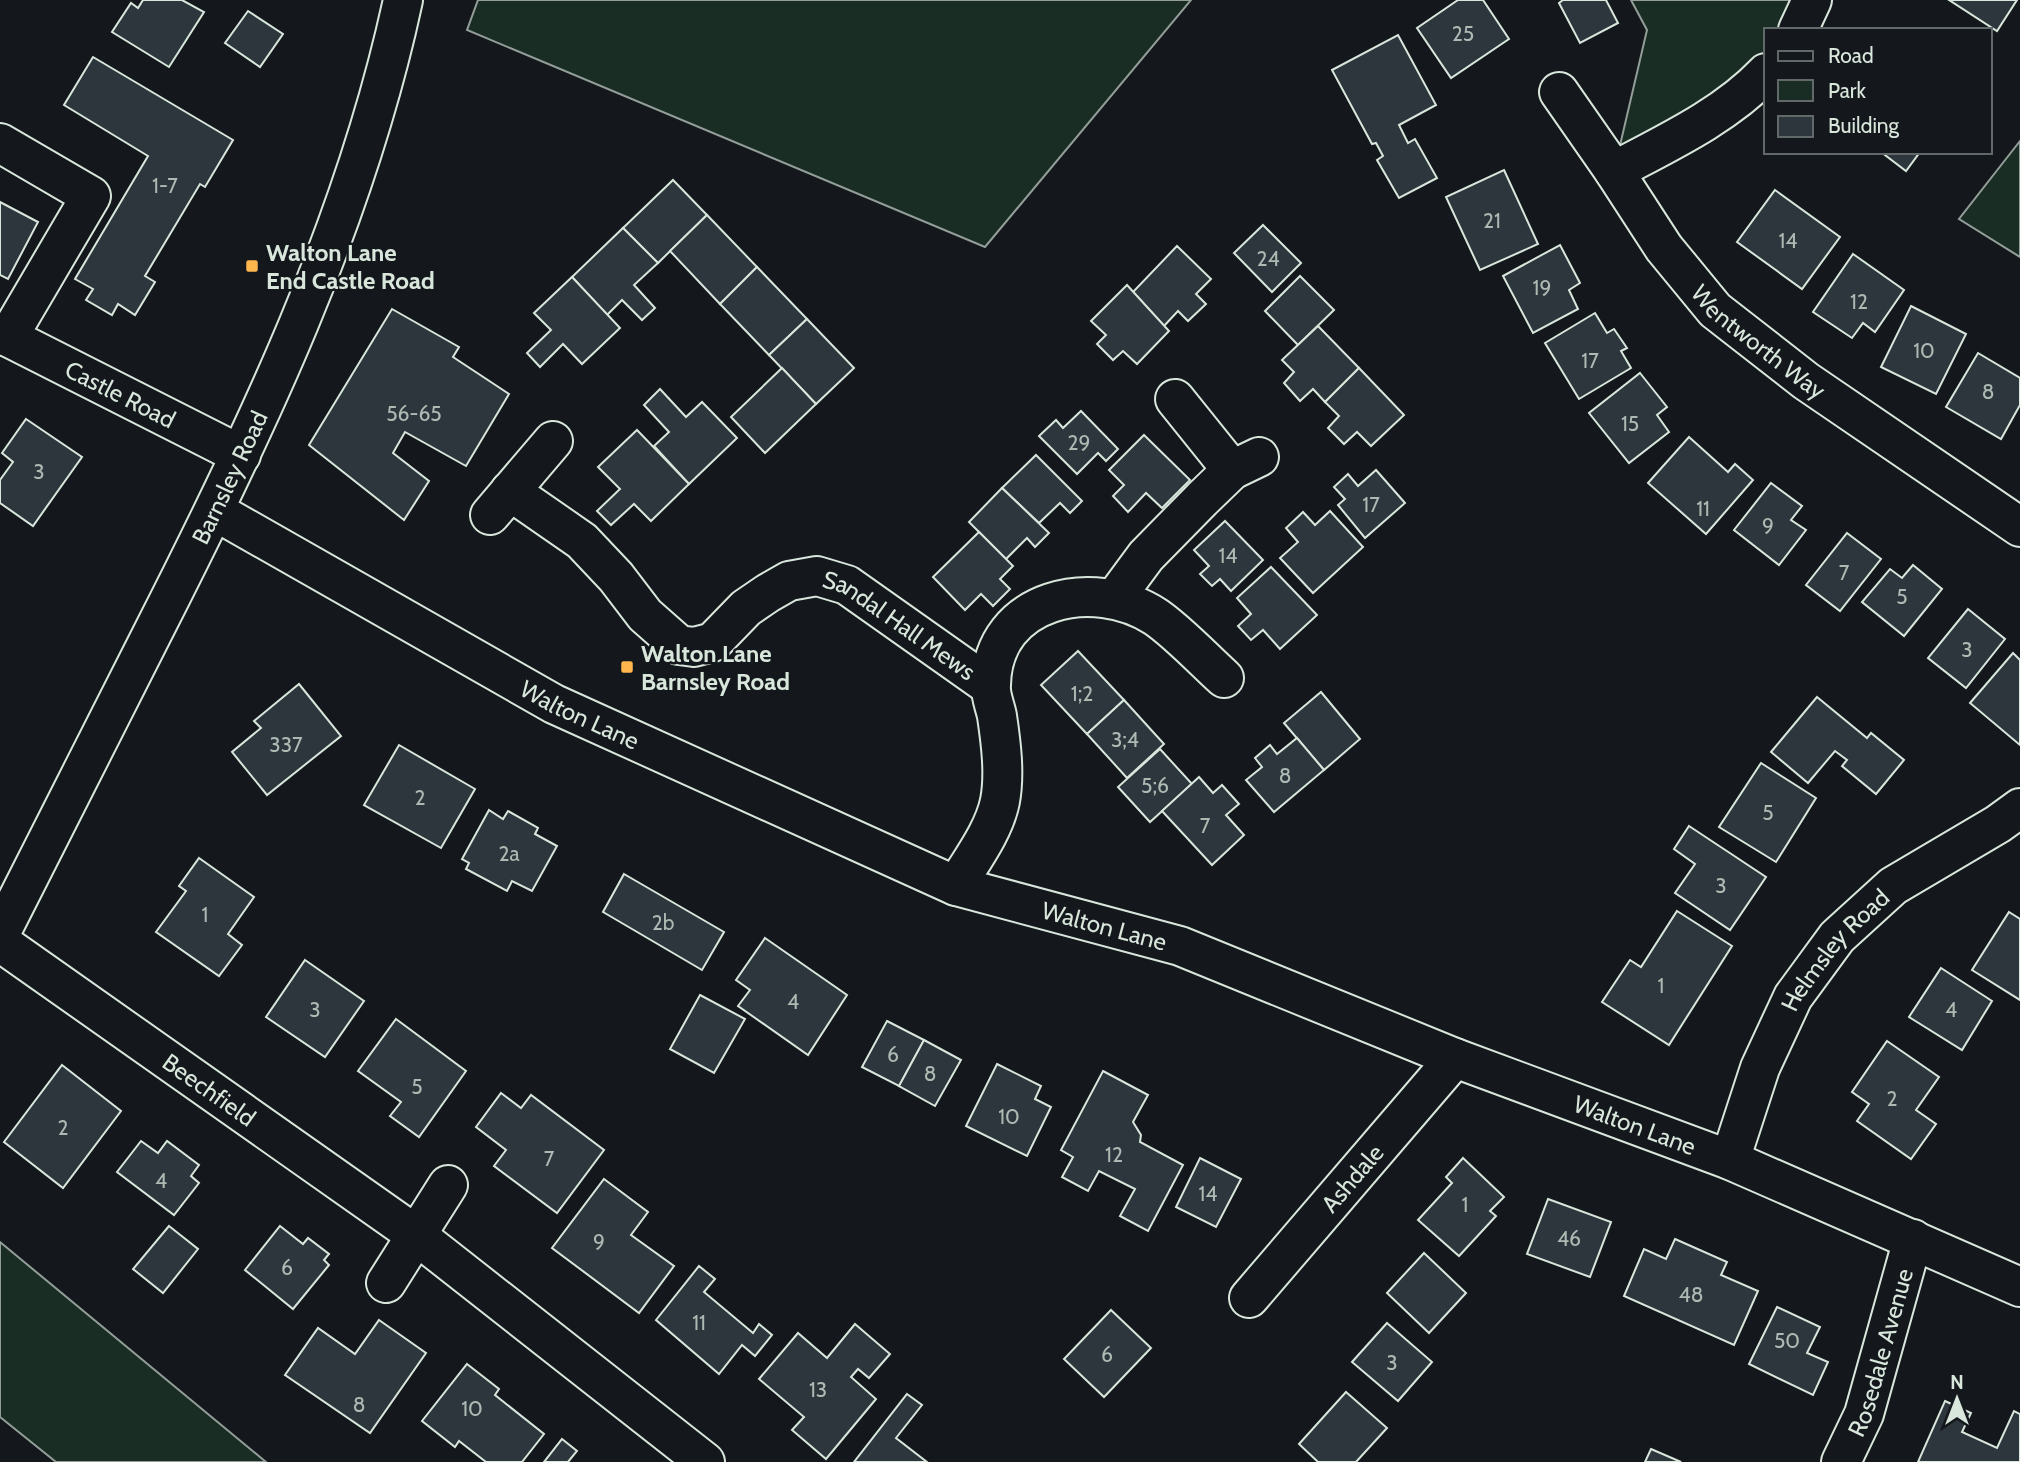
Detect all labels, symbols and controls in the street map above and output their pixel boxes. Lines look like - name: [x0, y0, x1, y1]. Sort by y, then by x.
- house number: 25: [1452, 21, 1474, 46]
- legend: [1764, 28, 1992, 154]
- text: Road: [1828, 43, 1874, 68]
- text: Park: [1828, 78, 1866, 103]
- text: Building: [1828, 113, 1900, 138]
- house number: 1-7: [152, 173, 178, 198]
- house number: 21: [1483, 208, 1501, 233]
- house number: 14: [1779, 228, 1797, 253]
- place label: Walton Lane End Castle Road: [266, 238, 435, 295]
- house number: 24: [1256, 246, 1280, 271]
- marker: Walton Lane End Castle Road: [244, 258, 260, 274]
- house number: 19: [1533, 275, 1551, 300]
- street label: Wentworth Way: [1685, 279, 1831, 405]
- house number: 12: [1850, 289, 1868, 314]
- house number: 10: [1913, 338, 1935, 363]
- house number: 17: [1581, 348, 1599, 373]
- street label: Castle Road: [60, 354, 180, 434]
- house number: 8: [1982, 379, 1994, 404]
- house number: 56-65: [386, 401, 442, 426]
- street label: Barnsley Road: [185, 406, 273, 549]
- house number: 15: [1621, 411, 1639, 436]
- house number: 29: [1068, 430, 1090, 455]
- house number: 3: [33, 459, 45, 484]
- house number: 17: [1362, 492, 1380, 517]
- house number: 11: [1696, 496, 1710, 521]
- house number: 9: [1762, 513, 1774, 538]
- house number: 14: [1219, 543, 1237, 568]
- house number: 7: [1839, 560, 1850, 585]
- street label: Sandal Hall Mews: [819, 564, 981, 686]
- house number: 5: [1896, 584, 1908, 609]
- house number: 3: [1961, 637, 1973, 662]
- place label: Walton Lane Barnsley Road: [641, 639, 790, 696]
- marker: Walton Lane Barnsley Road: [619, 659, 635, 675]
- street label: Walton Lane: [515, 674, 644, 755]
- house number: 1;2: [1071, 681, 1093, 706]
- house number: 3;4: [1111, 727, 1139, 752]
- house number: 337: [269, 732, 303, 757]
- house number: 8: [1279, 763, 1291, 788]
- house number: 5;6: [1141, 773, 1169, 798]
- house number: 2: [414, 785, 426, 810]
- house number: 5: [1762, 800, 1774, 825]
- house number: 7: [1200, 813, 1211, 838]
- house number: 2a: [498, 841, 520, 866]
- house number: 3: [1715, 873, 1727, 898]
- street label: Helmsley Road: [1774, 883, 1895, 1015]
- street label: Walton Lane: [1039, 895, 1170, 956]
- house number: 1: [202, 902, 208, 927]
- house number: 2b: [652, 910, 674, 935]
- house number: 1: [1658, 973, 1664, 998]
- house number: 4: [787, 989, 799, 1014]
- house number: 3: [309, 997, 321, 1022]
- house number: 4: [1945, 997, 1957, 1022]
- house number: 6: [887, 1042, 899, 1067]
- street label: Beechfield: [157, 1047, 261, 1132]
- house number: 8: [924, 1061, 936, 1086]
- house number: 5: [411, 1074, 423, 1099]
- house number: 2: [1886, 1086, 1898, 1111]
- street label: Walton Lane: [1570, 1089, 1700, 1161]
- house number: 10: [998, 1104, 1020, 1129]
- house number: 2: [57, 1115, 69, 1140]
- street label: Ashdale: [1315, 1138, 1389, 1218]
- house number: 12: [1105, 1142, 1123, 1167]
- house number: 7: [544, 1146, 555, 1171]
- house number: 4: [155, 1168, 167, 1193]
- house number: 14: [1199, 1181, 1217, 1206]
- house number: 1: [1462, 1192, 1468, 1217]
- house number: 46: [1557, 1226, 1581, 1251]
- house number: 9: [593, 1229, 605, 1254]
- house number: 6: [281, 1255, 293, 1280]
- street label: Rosedale Avenue: [1841, 1265, 1919, 1441]
- house number: 48: [1679, 1282, 1703, 1307]
- house number: 11: [692, 1310, 706, 1335]
- house number: 50: [1774, 1328, 1800, 1353]
- house number: 6: [1101, 1342, 1113, 1367]
- house number: 3: [1386, 1350, 1398, 1375]
- north arrow: [1922, 1364, 1992, 1434]
- text: N: [1950, 1371, 1964, 1394]
- house number: 13: [809, 1377, 827, 1402]
- house number: 8: [353, 1392, 365, 1417]
- house number: 10: [461, 1396, 483, 1421]

